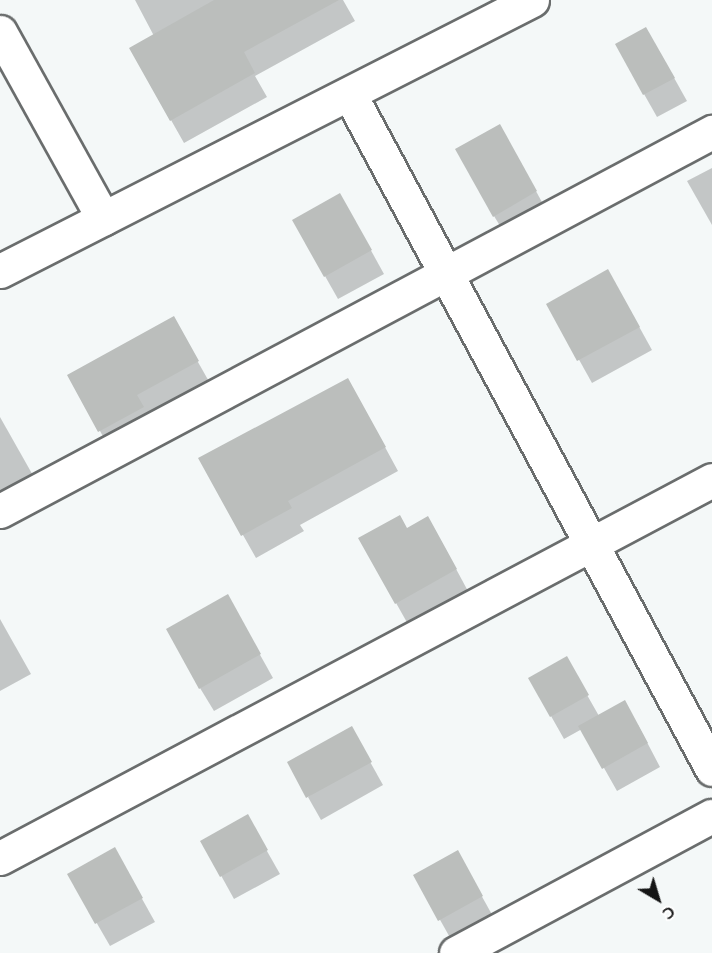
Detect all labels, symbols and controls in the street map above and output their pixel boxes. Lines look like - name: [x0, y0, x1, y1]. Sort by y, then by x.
- north arrow: [628, 869, 688, 929]
- text: С: [659, 902, 680, 924]

